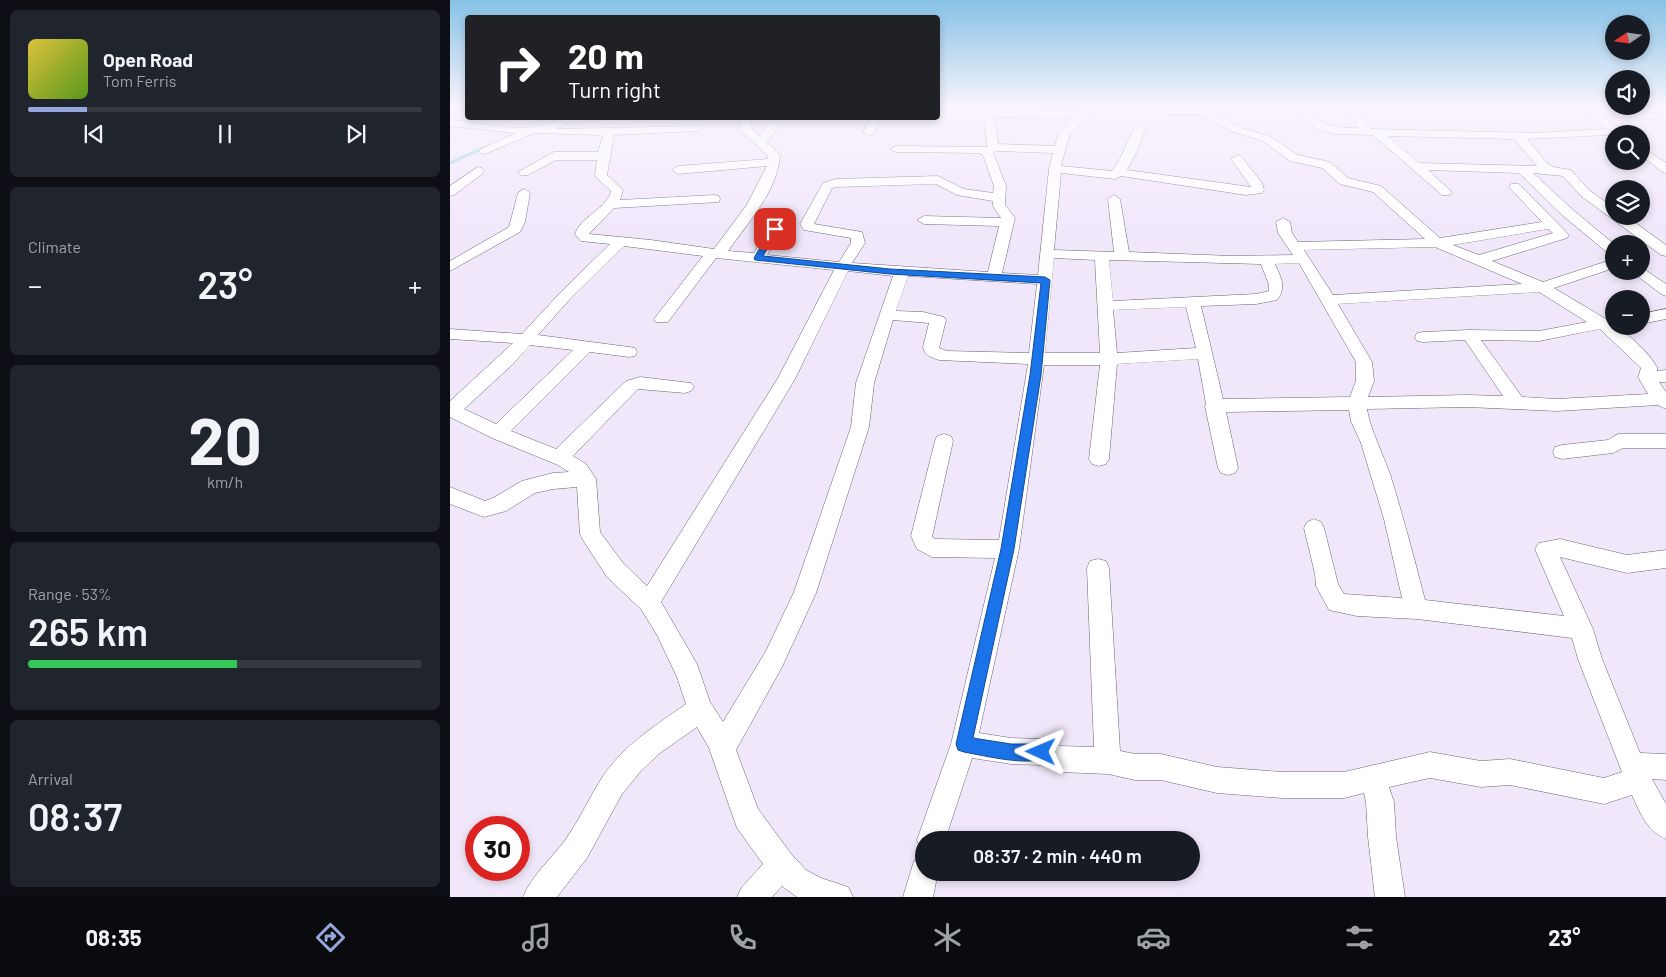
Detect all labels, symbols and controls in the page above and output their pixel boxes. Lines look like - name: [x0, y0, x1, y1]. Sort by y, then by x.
- north arrow: [1605, 15, 1650, 60]
- map controls: [1605, 15, 1650, 335]
- text: 20 m: [568, 34, 644, 76]
- icon: right: [485, 35, 550, 100]
- text: Open Road: [103, 48, 193, 71]
- button: sound: [1605, 70, 1650, 115]
- text: Tom Ferris: [103, 71, 177, 90]
- text: Turn right: [568, 76, 661, 102]
- icon: previous: [80, 120, 108, 148]
- icon: pause: [211, 120, 239, 148]
- icon: next: [342, 120, 370, 148]
- button: search: [1605, 125, 1650, 170]
- button: layers: [1605, 180, 1650, 225]
- pin: [754, 208, 796, 250]
- icon: arrive: [761, 215, 789, 243]
- button: +: [1605, 235, 1650, 280]
- text: Climate: [28, 237, 81, 256]
- text: 23°: [197, 261, 253, 307]
- text: −: [28, 268, 42, 302]
- text: +: [408, 268, 422, 302]
- button: −: [1605, 290, 1650, 335]
- text: 20: [188, 400, 262, 478]
- text: km/h: [207, 472, 243, 491]
- text: Range · 53%: [28, 584, 111, 603]
- text: 265 km: [28, 608, 148, 654]
- position arrow: [1014, 725, 1066, 777]
- text: Arrival: [28, 769, 73, 788]
- text: 08:37: [28, 793, 122, 839]
- speed limit sign: 30: [465, 816, 530, 881]
- text: 08:37 · 2 min · 440 m: [973, 844, 1142, 867]
- icon: directions: [313, 920, 348, 955]
- icon: music: [519, 920, 554, 955]
- icon: phone: [725, 920, 760, 955]
- icon: climate: [930, 920, 965, 955]
- icon: car: [1136, 920, 1171, 955]
- icon: filters: [1342, 920, 1377, 955]
- text: 08:35: [85, 924, 142, 950]
- text: 23°: [1548, 924, 1581, 950]

